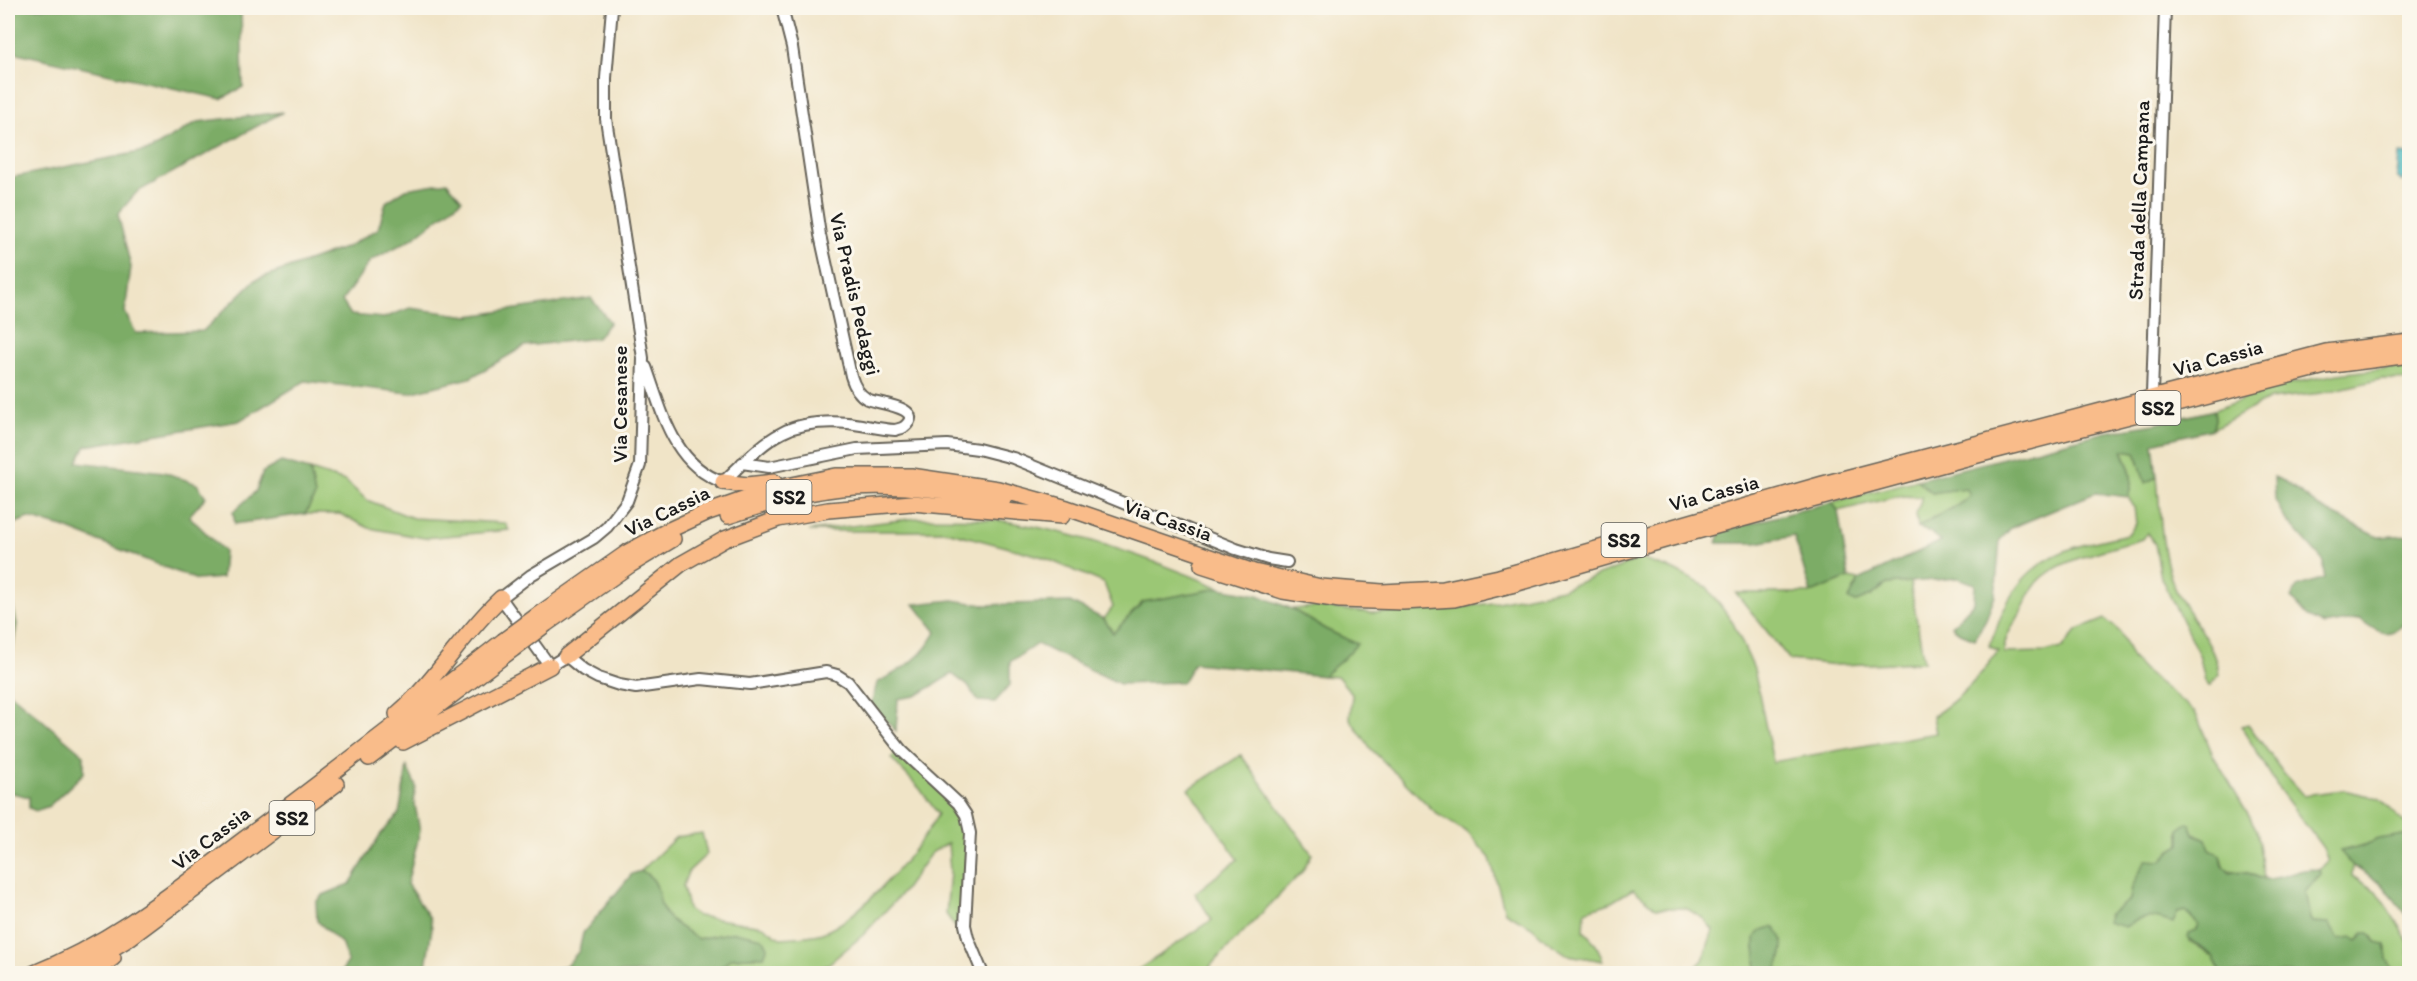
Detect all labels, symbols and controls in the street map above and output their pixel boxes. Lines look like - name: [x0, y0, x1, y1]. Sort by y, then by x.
- street label: Strada della Campana: [2123, 100, 2154, 300]
- street label: Via Pradis Pedaggi: [825, 210, 886, 378]
- street label: Via Cassia: [2170, 334, 2265, 381]
- street label: Via Cesanese: [607, 345, 632, 463]
- road number: SS2: [2136, 391, 2180, 425]
- street label: Via Cassia: [1666, 469, 1761, 516]
- street label: Via Cassia: [620, 479, 713, 542]
- road number: SS2: [766, 480, 812, 514]
- street label: Via Cassia: [1121, 493, 1216, 546]
- road number: SS2: [1602, 523, 1646, 557]
- street label: Via Cassia: [167, 800, 255, 875]
- road number: SS2: [270, 801, 314, 835]

